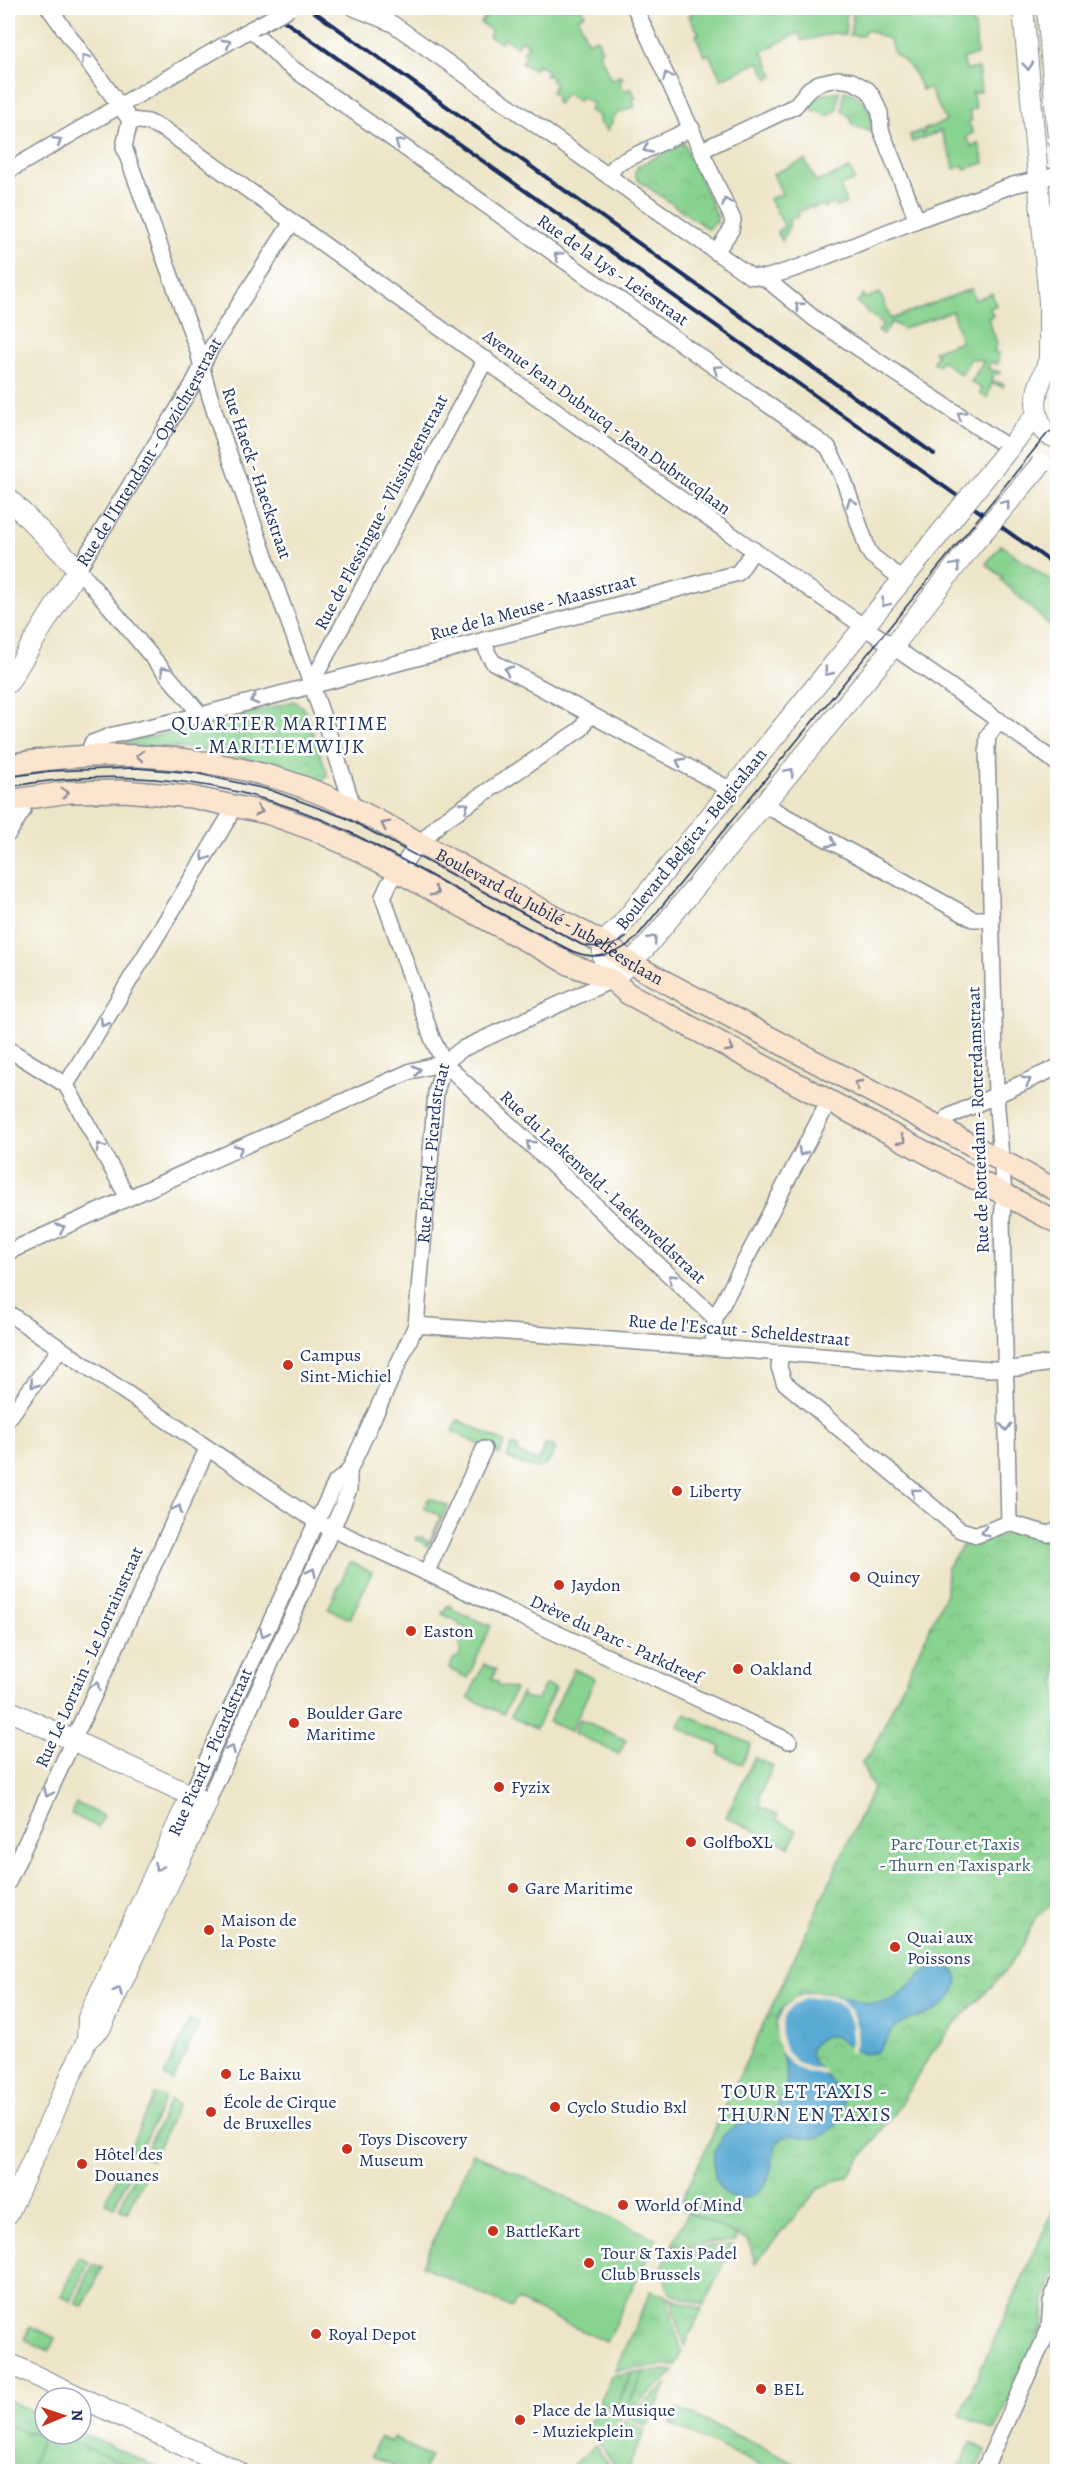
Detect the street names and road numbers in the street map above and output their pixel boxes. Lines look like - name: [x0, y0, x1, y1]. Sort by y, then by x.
- street label: Rue de la Lys - Leiestraat: [532, 209, 694, 331]
- street label: Avenue Jean Dubrucq - Jean Dubrucqlaan: [477, 323, 736, 520]
- street label: Rue de l'Intendant - Opzichterstraat: [70, 332, 227, 571]
- street label: Rue Haeck - Haeckstraat: [216, 384, 298, 562]
- street label: Rue de Flessingue - Vlissingenstraat: [309, 390, 453, 634]
- street label: Rue de la Meuse - Maasstraat: [427, 568, 639, 646]
- street label: Boulevard Belgica - Belgicalaan: [610, 743, 772, 935]
- street label: Boulevard du Jubilé - Jubelfeestlaan: [431, 842, 668, 991]
- street label: Rue de Rotterdam - Rotterdamstraat: [961, 986, 995, 1254]
- street label: Rue Picard - Picardstraat: [411, 1060, 456, 1245]
- street label: Rue du Laekenveld - Laekenveldstraat: [495, 1085, 711, 1289]
- street label: Rue de l'Escaut - Scheldestraat: [627, 1308, 851, 1352]
- street label: Rue Le Lorrain - Le Lorrainstraat: [29, 1543, 149, 1771]
- street label: Drève du Parc - Parkdreef: [526, 1589, 709, 1691]
- street label: Rue Picard - Picardstraat: [162, 1664, 258, 1840]

